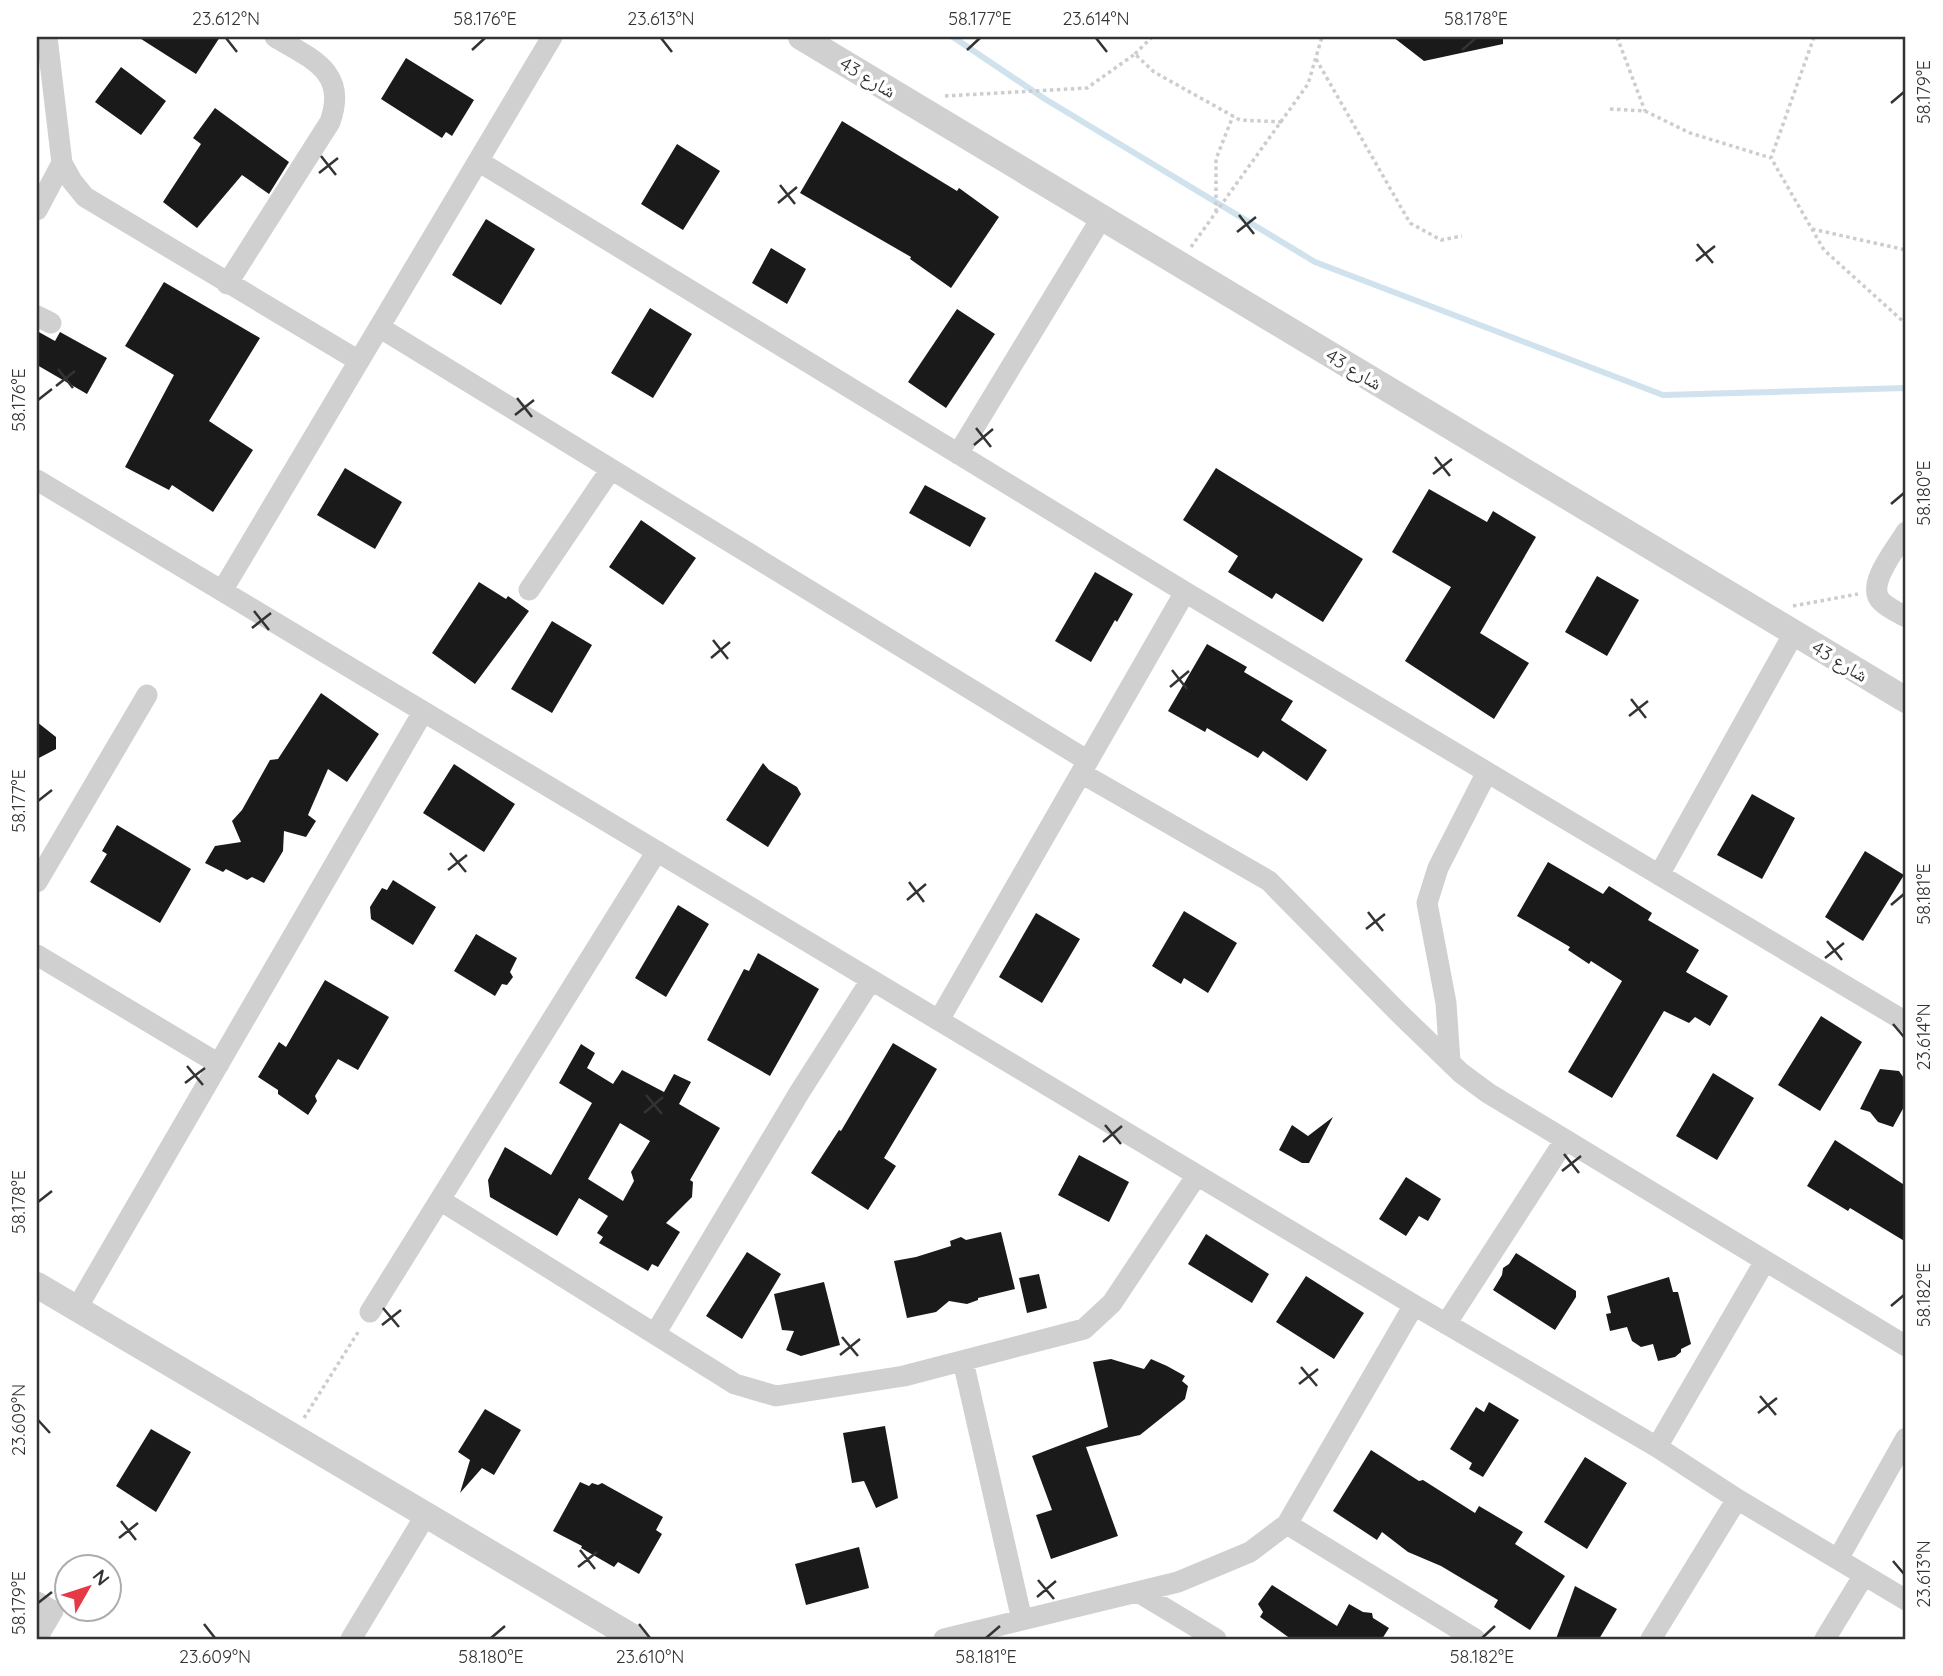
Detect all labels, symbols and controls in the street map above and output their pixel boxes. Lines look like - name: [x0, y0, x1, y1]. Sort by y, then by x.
- text: 23.612°N: [192, 7, 260, 30]
- text: 58.176°E: [453, 7, 517, 30]
- text: 23.613°N: [627, 7, 695, 30]
- text: 58.177°E: [948, 7, 1012, 30]
- text: 23.614°N: [1062, 7, 1130, 30]
- text: 58.178°E: [1444, 7, 1508, 30]
- street label: شارع 43: [836, 51, 900, 103]
- text: 58.179°E: [1912, 60, 1935, 124]
- street label: شارع 43: [1322, 343, 1386, 395]
- text: 58.176°E: [7, 368, 30, 432]
- text: 58.180°E: [1912, 460, 1935, 526]
- street label: شارع 43: [1808, 635, 1872, 687]
- text: 58.177°E: [7, 769, 30, 833]
- text: 58.181°E: [1912, 863, 1935, 925]
- text: 23.614°N: [1912, 1003, 1935, 1071]
- text: 58.178°E: [7, 1170, 30, 1234]
- text: 58.182°E: [1912, 1263, 1935, 1327]
- text: 23.609°N: [7, 1384, 30, 1456]
- text: 23.613°N: [1912, 1540, 1935, 1608]
- north arrow: [52, 1554, 122, 1624]
- text: N: [87, 1564, 115, 1590]
- text: 58.179°E: [7, 1571, 30, 1635]
- text: 23.609°N: [179, 1645, 251, 1668]
- text: 58.180°E: [458, 1645, 524, 1668]
- text: 23.610°N: [616, 1645, 684, 1668]
- text: 58.181°E: [955, 1645, 1017, 1668]
- text: 58.182°E: [1450, 1645, 1514, 1668]

